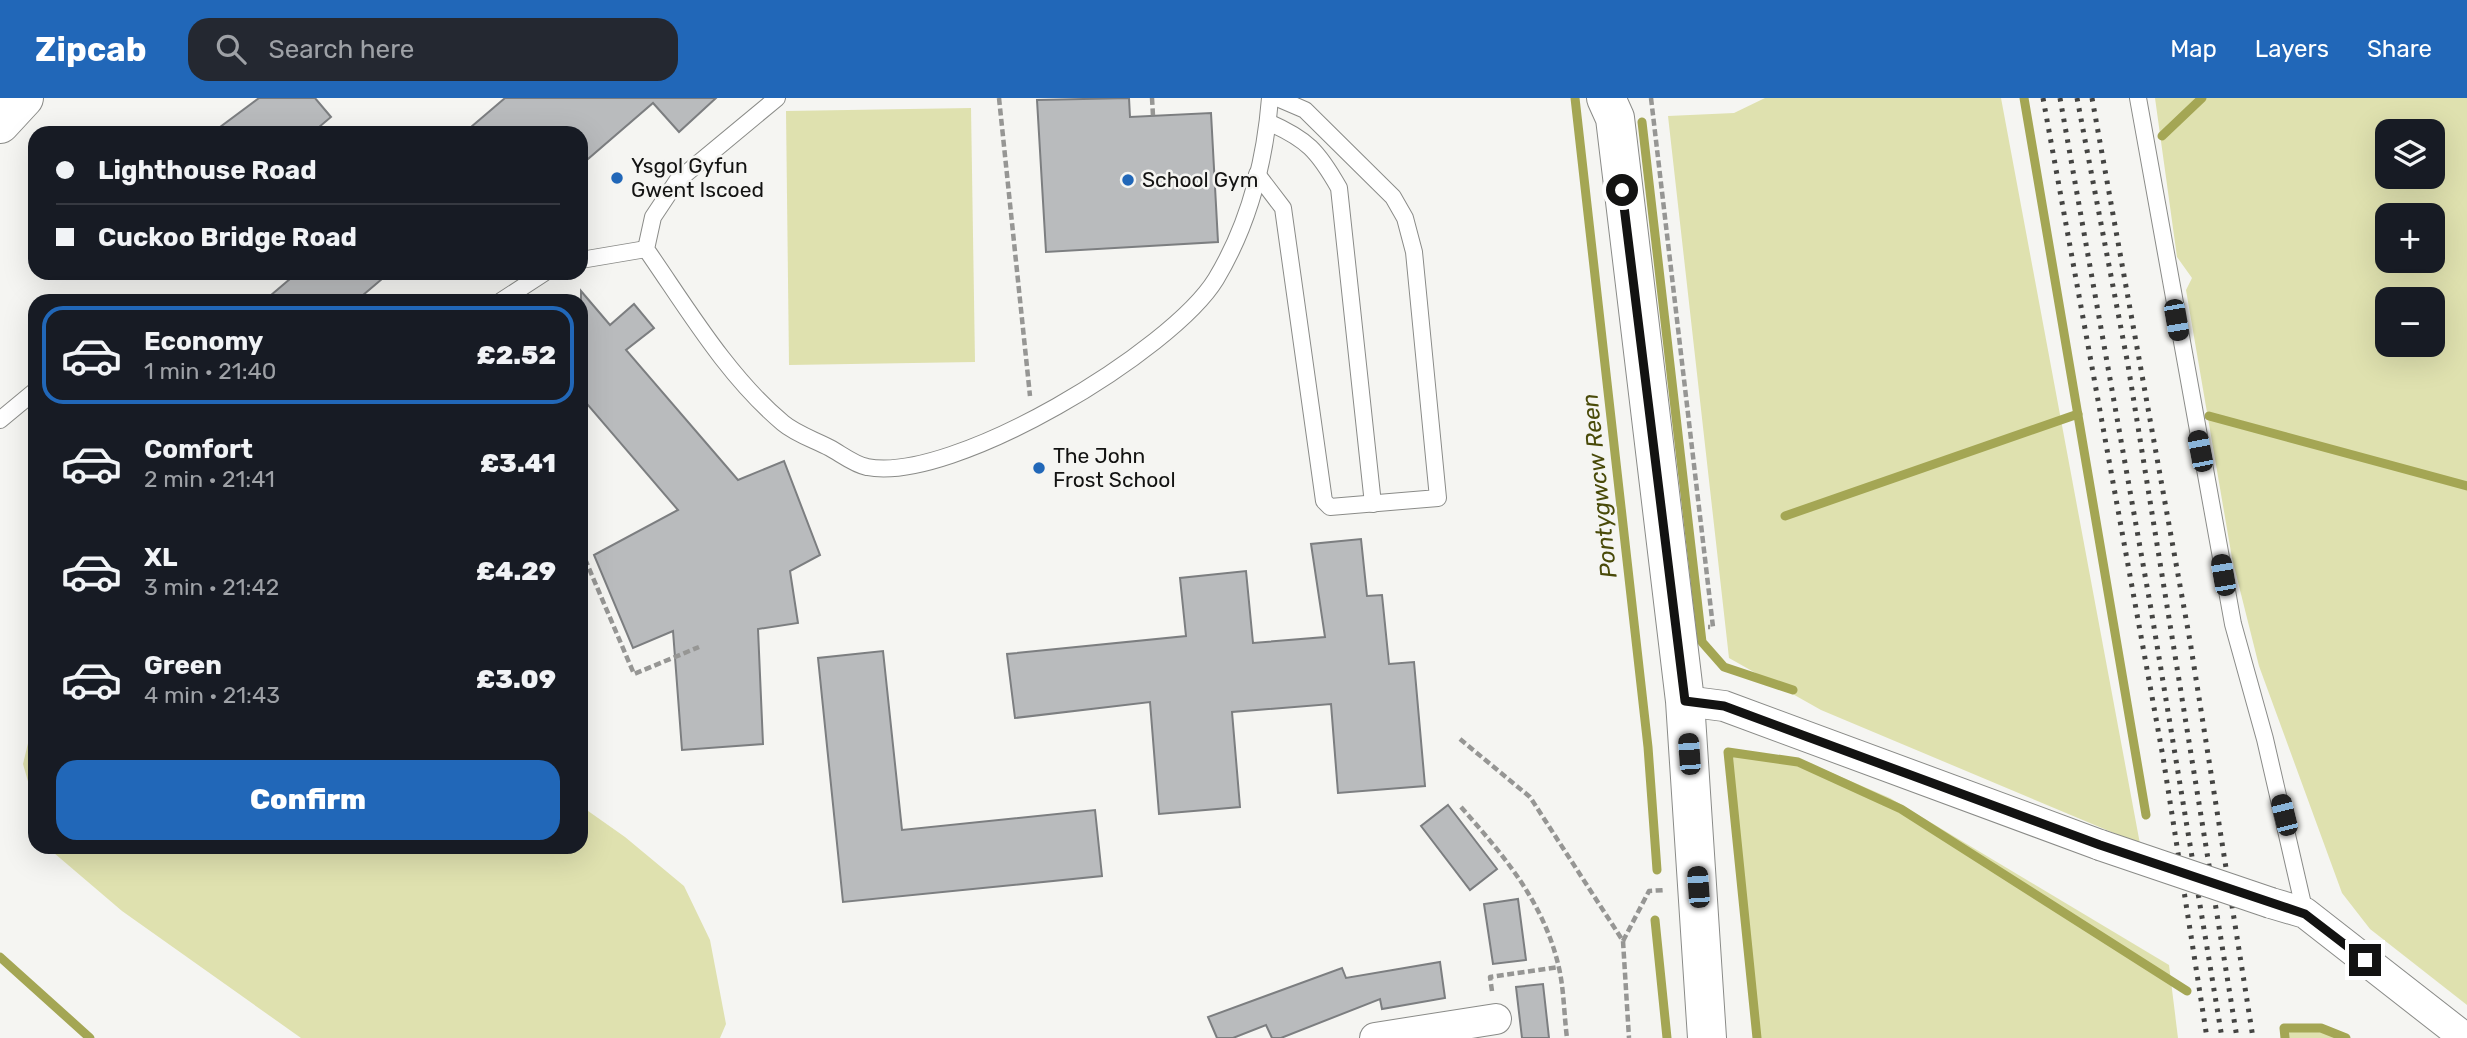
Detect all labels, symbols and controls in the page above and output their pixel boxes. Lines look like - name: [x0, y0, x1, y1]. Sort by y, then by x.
- search box: [188, 18, 678, 81]
- text: Zipcab: [35, 30, 146, 69]
- icon: search: [212, 30, 250, 68]
- text: Search here: [268, 34, 414, 65]
- text: Map: [2170, 35, 2217, 63]
- text: Layers: [2255, 35, 2329, 63]
- text: Share: [2367, 35, 2432, 63]
- map controls: [2375, 119, 2445, 357]
- button: layers: [2375, 119, 2445, 189]
- place label: Ysgol Gyfun Gwent Iscoed: [631, 153, 764, 202]
- text: Lighthouse Road: [98, 155, 317, 186]
- place label: School Gym: [1142, 167, 1258, 192]
- marker: Ysgol Gyfun Gwent Iscoed: [609, 170, 625, 186]
- marker: School Gym: [1120, 172, 1136, 188]
- route start: [1606, 174, 1638, 206]
- button: +: [2375, 203, 2445, 273]
- text: Cuckoo Bridge Road: [98, 222, 357, 253]
- button: −: [2375, 287, 2445, 357]
- car: [2163, 297, 2190, 343]
- icon: car: [60, 324, 123, 387]
- text: Economy: [144, 326, 263, 357]
- text: £2.52: [476, 340, 556, 371]
- text: 1 min · 21:40: [144, 357, 276, 385]
- water label: Pontygwcw Reen: [1575, 392, 1623, 580]
- car: [2186, 428, 2215, 474]
- icon: car: [60, 432, 123, 495]
- text: Comfort: [144, 434, 253, 465]
- place label: The John Frost School: [1053, 443, 1176, 492]
- text: £3.41: [480, 448, 556, 479]
- marker: The John Frost School: [1031, 460, 1047, 476]
- text: 2 min · 21:41: [144, 465, 275, 493]
- icon: car: [60, 540, 123, 603]
- text: XL: [144, 542, 177, 573]
- car: [2210, 552, 2237, 598]
- text: £4.29: [476, 556, 556, 587]
- text: 3 min · 21:42: [144, 573, 279, 601]
- icon: car: [60, 648, 123, 711]
- text: Green: [144, 650, 222, 681]
- text: £3.09: [476, 664, 556, 695]
- text: 4 min · 21:43: [144, 681, 280, 709]
- car: [1678, 732, 1701, 776]
- button: Confirm: [56, 760, 560, 840]
- car: [2269, 792, 2300, 838]
- car: [1687, 865, 1710, 909]
- route end: [2349, 944, 2381, 976]

